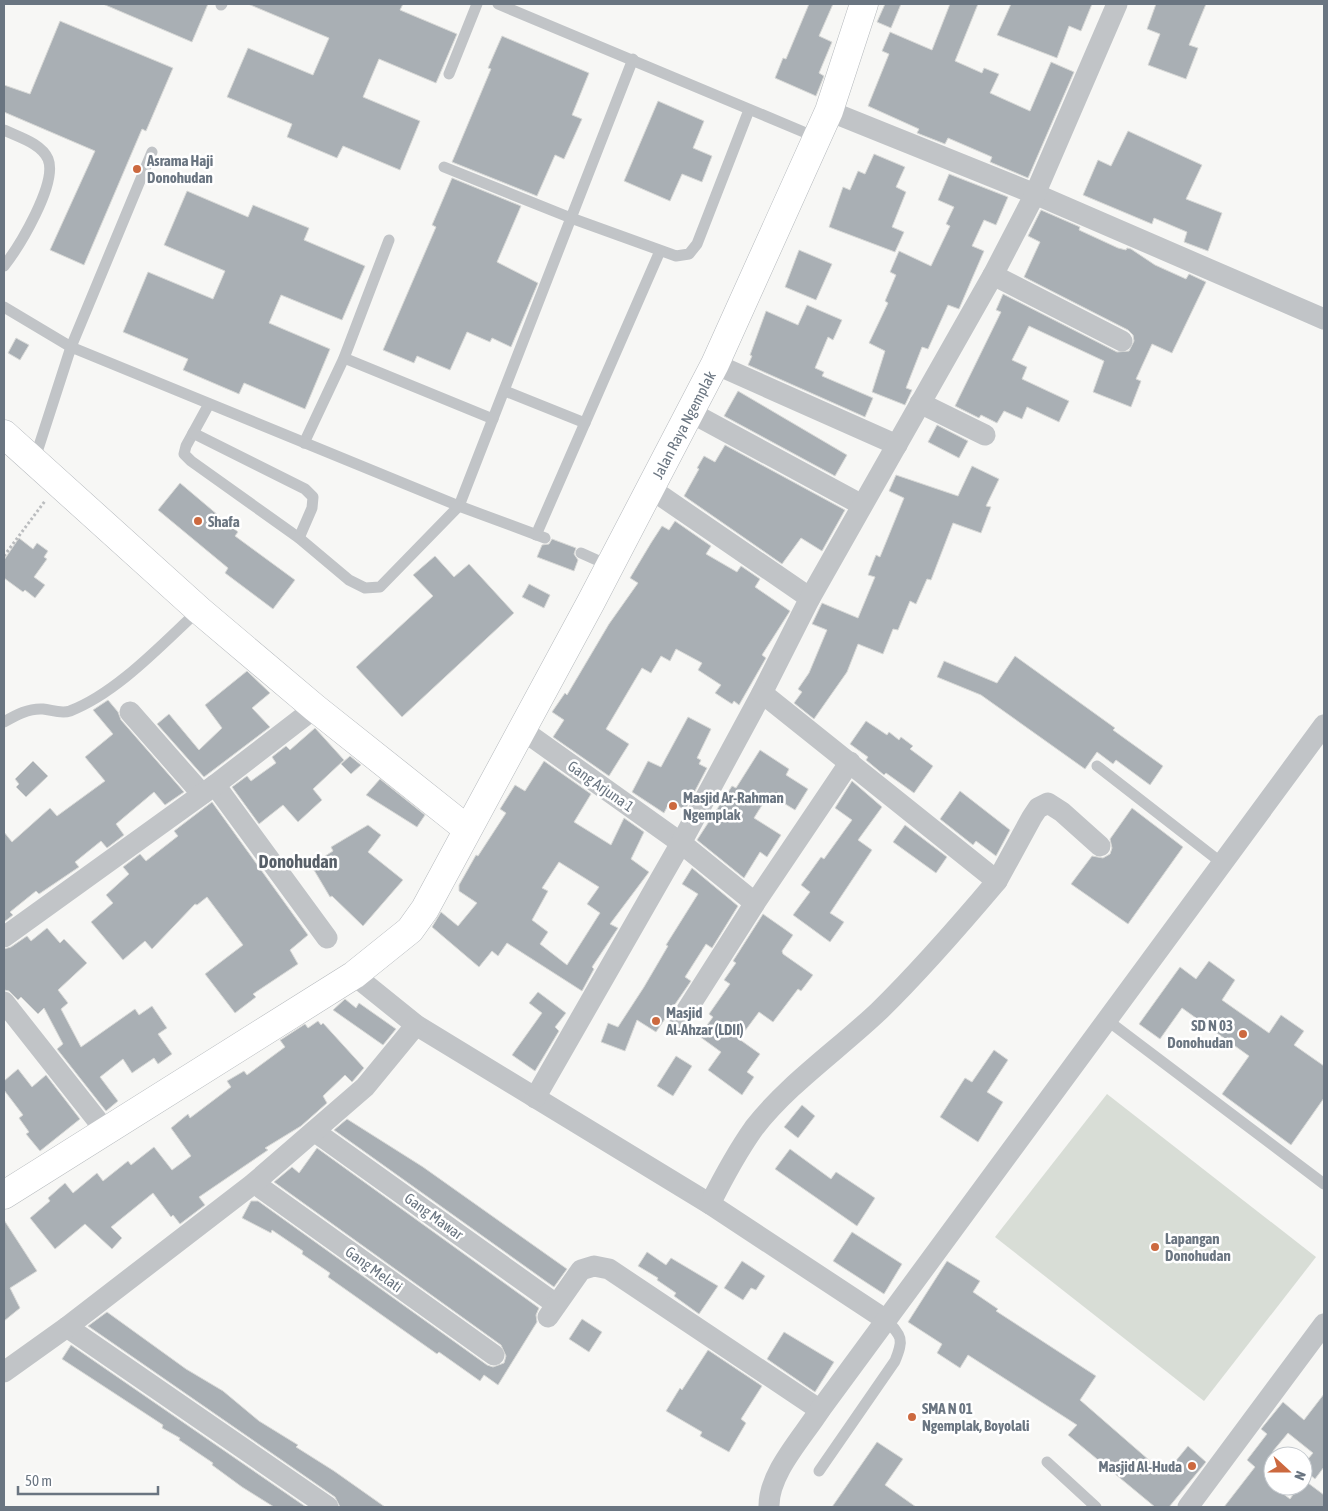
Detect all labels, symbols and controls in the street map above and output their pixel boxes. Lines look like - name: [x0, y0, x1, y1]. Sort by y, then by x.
- place label: Asrama Haji Donohudan: [146, 152, 213, 186]
- marker: Asrama Haji Donohudan: [131, 163, 143, 175]
- street label: Jalan Raya Ngemplak: [648, 368, 719, 481]
- place label: Shafa: [208, 513, 240, 530]
- marker: Shafa: [192, 515, 204, 527]
- street label: Gang Arjuna 1: [565, 757, 637, 815]
- place label: Masjid Ar-Rahman Ngemplak: [683, 789, 784, 823]
- marker: Masjid Ar-Rahman Ngemplak: [667, 800, 679, 812]
- district label: Donohudan: [259, 851, 338, 872]
- place label: Masjid Al-Ahzar (LDII): [665, 1004, 744, 1038]
- marker: Masjid Al-Ahzar (LDII): [650, 1015, 662, 1027]
- place label: SD N 03 Donohudan: [1167, 1017, 1233, 1051]
- marker: SD N 03 Donohudan: [1237, 1028, 1249, 1040]
- street label: Gang Mawar: [402, 1189, 467, 1243]
- place label: Lapangan Donohudan: [1165, 1230, 1231, 1264]
- marker: Lapangan Donohudan: [1149, 1241, 1161, 1253]
- street label: Gang Melati: [342, 1243, 406, 1295]
- place label: SMA N 01 Ngemplak, Boyolali: [922, 1400, 1029, 1434]
- marker: SMA N 01 Ngemplak, Boyolali: [906, 1411, 918, 1423]
- north arrow: [1263, 1446, 1313, 1496]
- place label: Masjid Al-Huda: [1098, 1458, 1182, 1475]
- marker: Masjid Al-Huda: [1186, 1460, 1198, 1472]
- scale bar: [18, 1464, 158, 1496]
- text: N: [1291, 1469, 1309, 1482]
- text: 50 m: [25, 1472, 52, 1489]

